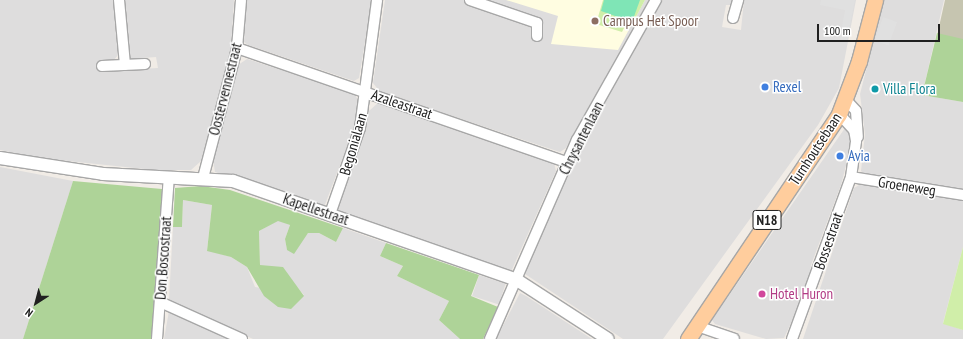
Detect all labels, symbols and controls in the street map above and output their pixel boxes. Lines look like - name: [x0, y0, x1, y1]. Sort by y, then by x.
- place label: Campus Het Spoor: [603, 12, 698, 30]
- marker: Campus Het Spoor: [590, 16, 600, 26]
- scale bar: [819, 16, 942, 42]
- text: 100 m: [824, 23, 851, 38]
- street label: Oostervennestraat: [205, 41, 245, 137]
- place label: Rexel: [773, 78, 801, 96]
- place label: Villa Flora: [883, 80, 936, 98]
- marker: Rexel: [760, 82, 770, 92]
- marker: Villa Flora: [870, 84, 880, 94]
- street label: Azaleastraat: [369, 85, 435, 123]
- street label: Chrysantenlaan: [555, 98, 607, 178]
- street label: Turnhoutsebaan: [785, 109, 845, 189]
- street label: Begonialaan: [336, 111, 370, 177]
- place label: Avia: [848, 147, 870, 165]
- marker: Avia: [835, 151, 845, 161]
- street label: Groeneweg: [877, 173, 937, 199]
- street label: Kapellestraat: [281, 189, 351, 229]
- road number: N18: [752, 208, 782, 232]
- street label: Bossestraat: [810, 210, 846, 272]
- street label: Don Boscostraat: [151, 216, 175, 300]
- north arrow: [16, 283, 56, 323]
- place label: Hotel Huron: [770, 285, 833, 303]
- marker: Hotel Huron: [757, 289, 767, 299]
- text: N: [22, 305, 35, 320]

